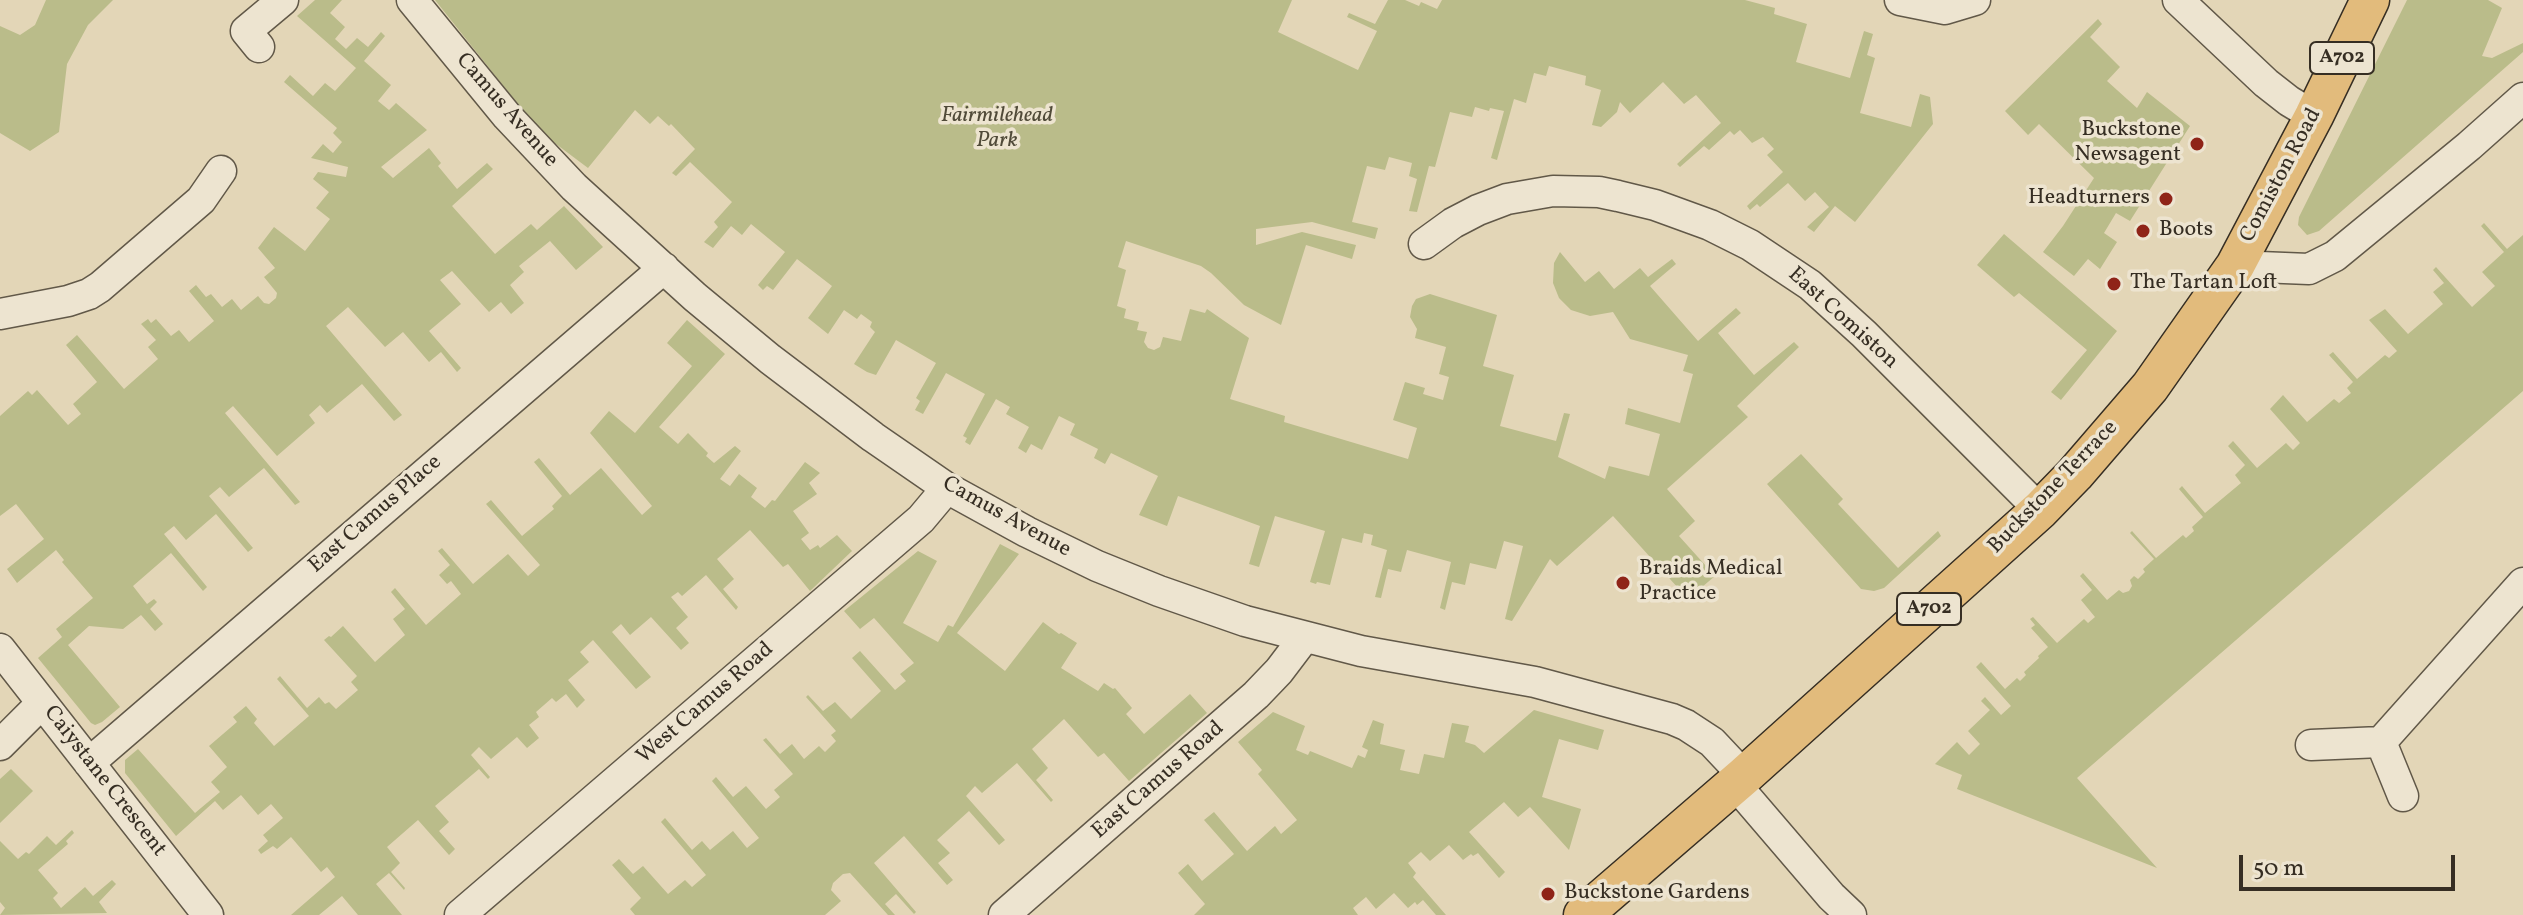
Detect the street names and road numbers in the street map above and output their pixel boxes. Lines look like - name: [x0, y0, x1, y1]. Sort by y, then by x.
- road number: A702: [2310, 42, 2374, 74]
- street label: Camus Avenue: [449, 48, 563, 174]
- street label: Comiston Road: [2236, 104, 2328, 248]
- street label: East Comiston: [1781, 262, 1903, 376]
- street label: Buckstone Terrace: [1984, 416, 2124, 560]
- street label: East Camus Place: [304, 450, 448, 580]
- street label: Camus Avenue: [937, 472, 1075, 564]
- road number: A702: [1897, 593, 1961, 625]
- street label: West Camus Road: [632, 637, 780, 771]
- street label: Caiystane Crescent: [37, 701, 171, 863]
- street label: East Camus Road: [1088, 716, 1230, 846]

